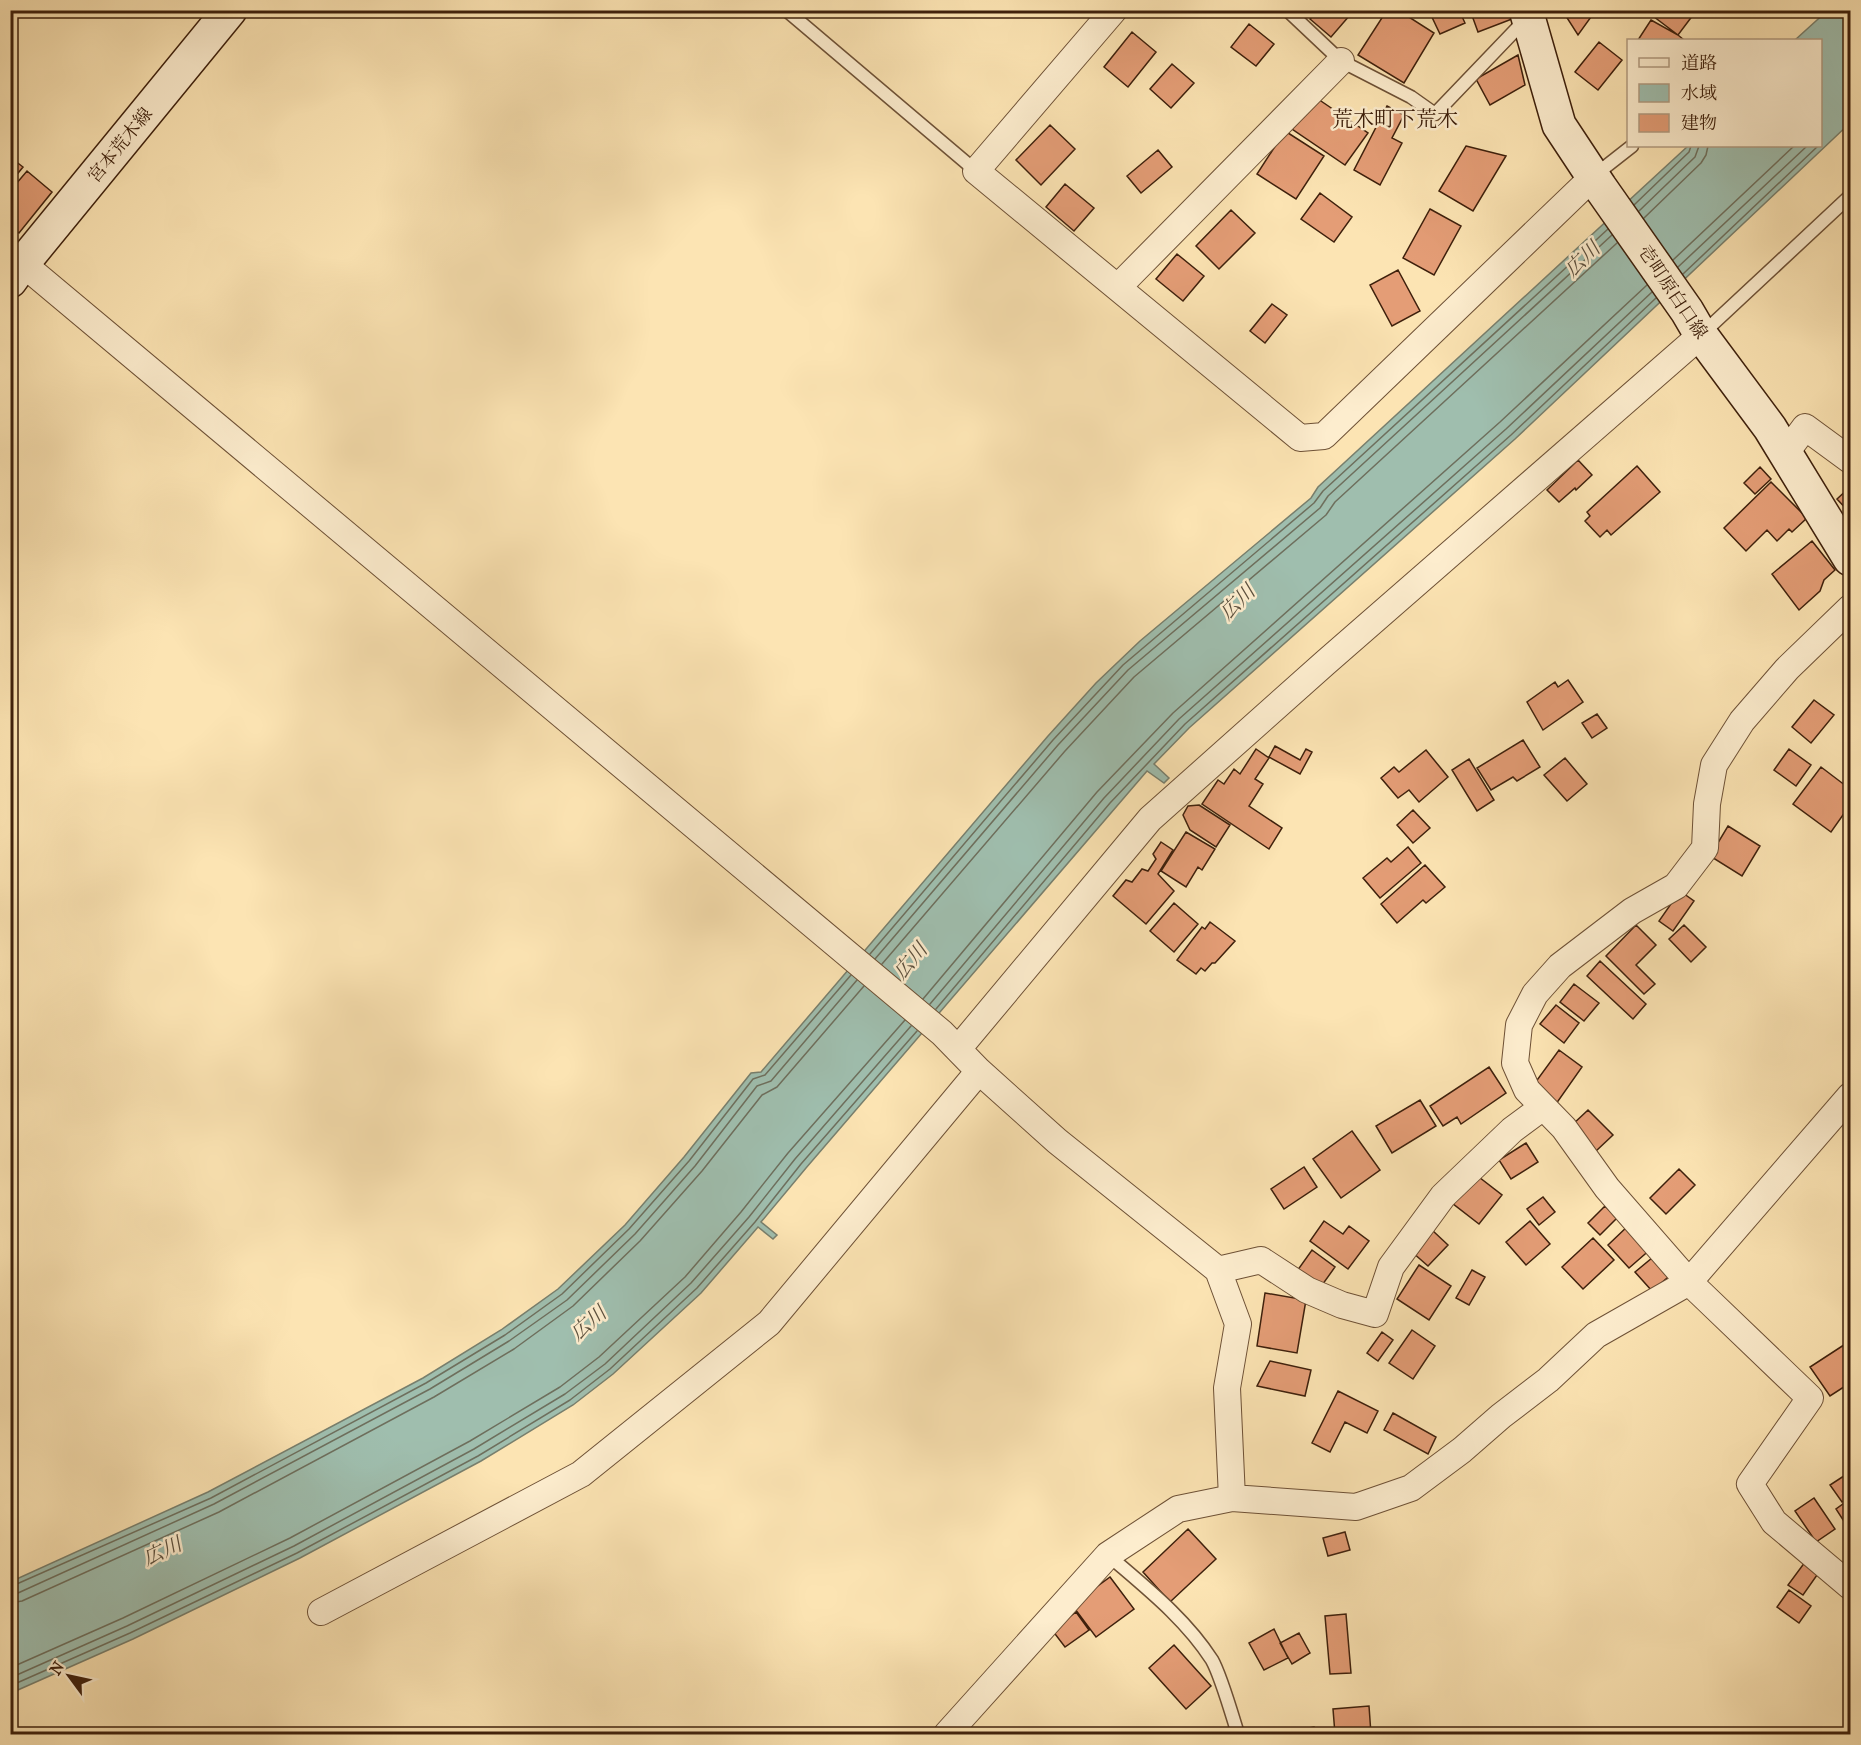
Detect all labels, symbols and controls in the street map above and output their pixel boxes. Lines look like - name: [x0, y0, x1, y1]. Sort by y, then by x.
- legend: [1627, 39, 1822, 147]
- text: 道路: [1681, 53, 1717, 74]
- text: 水域: [1681, 83, 1717, 104]
- street label: 宮本荒木線: [84, 104, 157, 187]
- district label: 荒木町下荒木: [1332, 107, 1458, 131]
- text: 建物: [1681, 113, 1717, 134]
- water label: 広川: [1560, 236, 1606, 282]
- street label: 壱町原白口線: [1634, 242, 1711, 343]
- water label: 広川: [1215, 579, 1261, 625]
- water label: 広川: [889, 937, 933, 984]
- water label: 広川: [566, 1300, 612, 1345]
- water label: 広川: [139, 1532, 187, 1570]
- north arrow: [39, 1646, 99, 1706]
- text: N: [46, 1657, 69, 1678]

